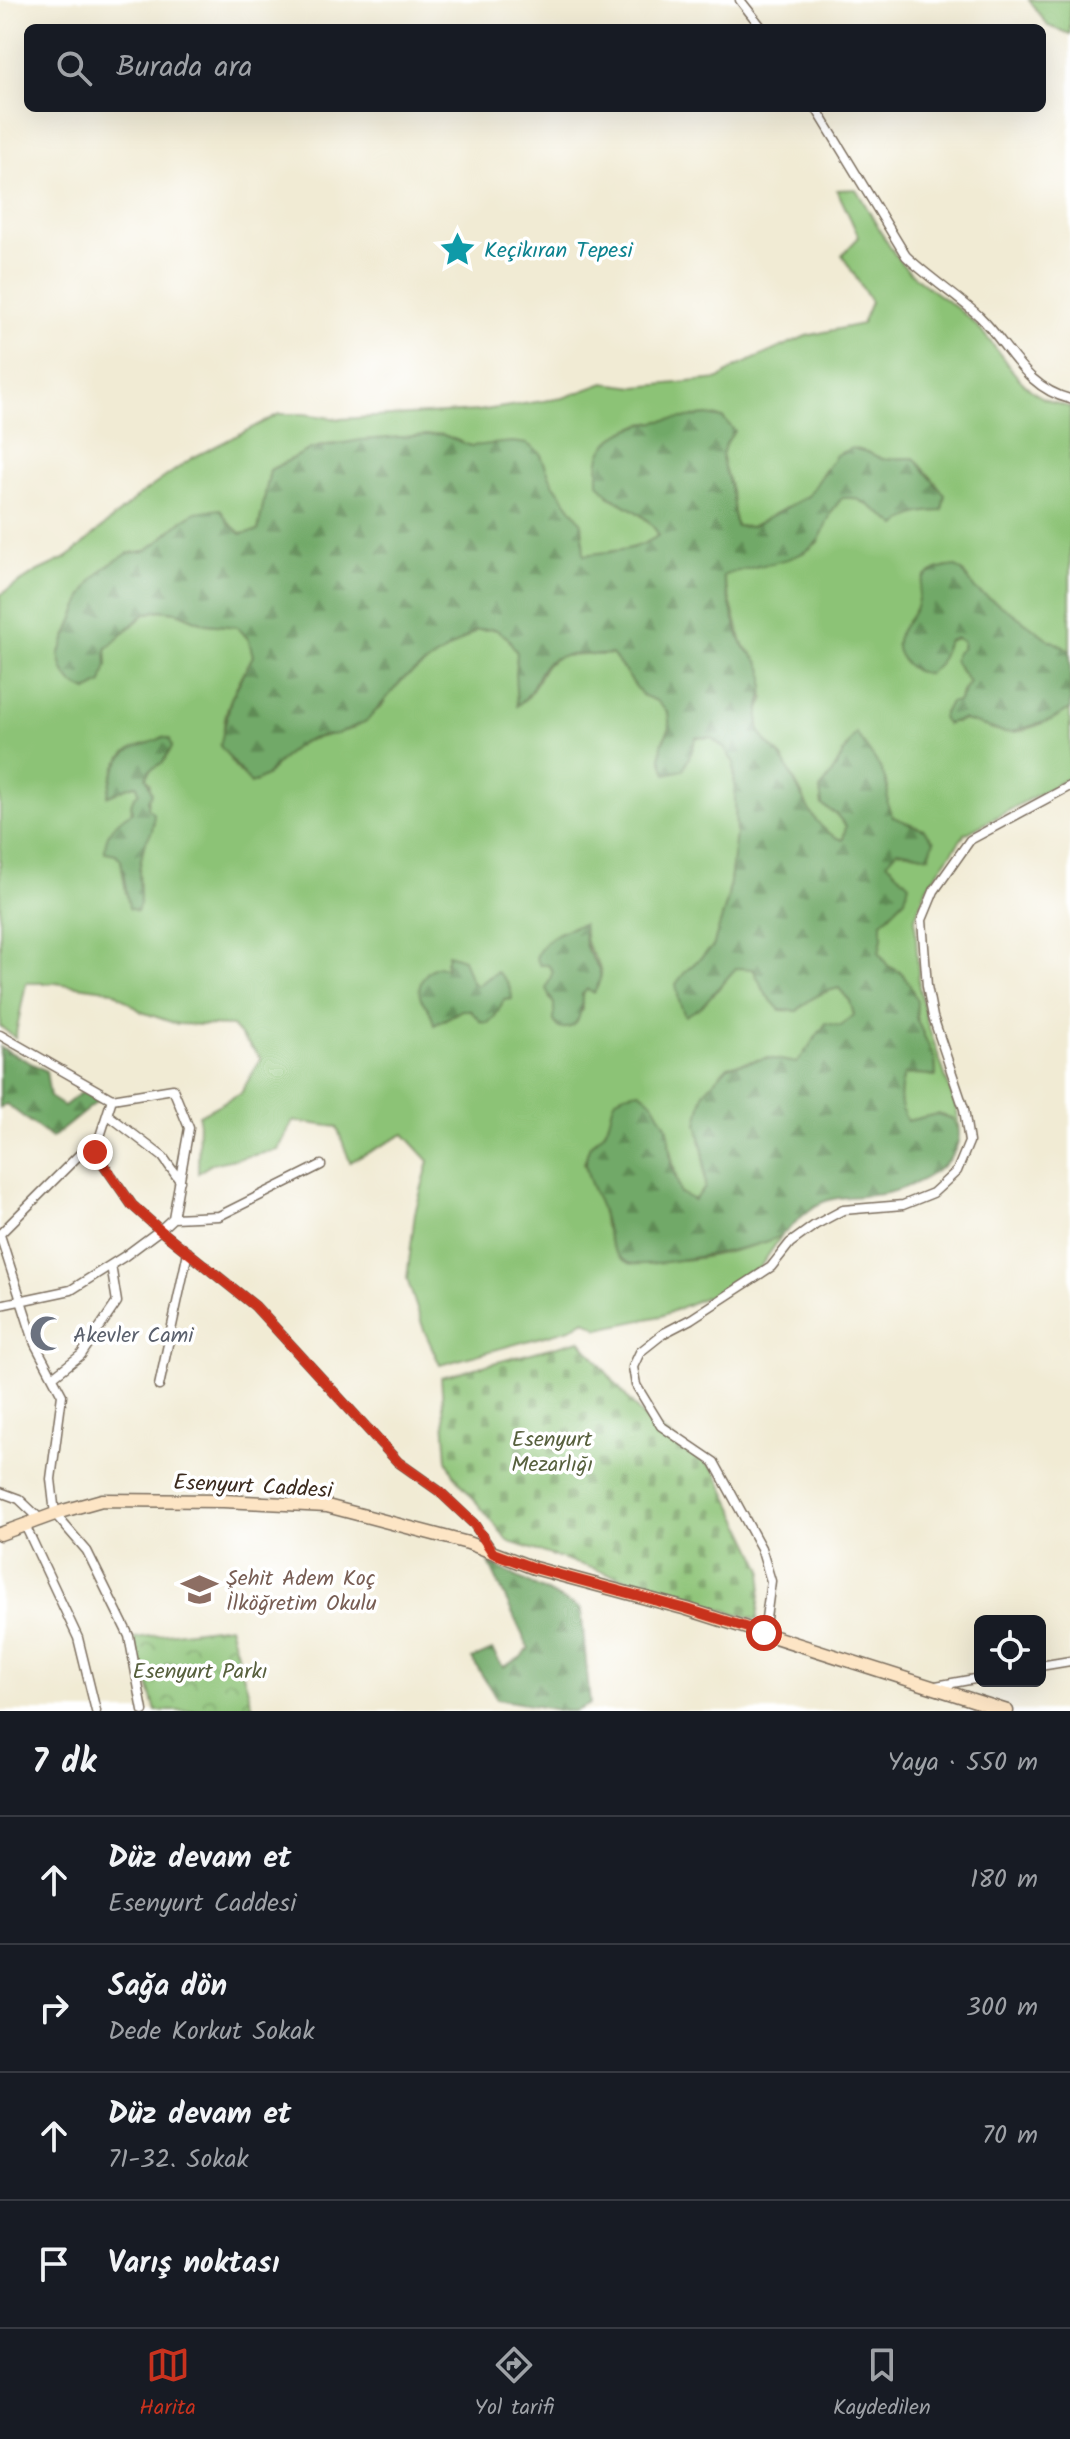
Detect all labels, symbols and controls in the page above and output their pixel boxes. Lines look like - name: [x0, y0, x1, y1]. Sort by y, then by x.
- search box: [24, 24, 1046, 112]
- text: Burada ara: [116, 44, 253, 92]
- icon: search: [52, 46, 96, 90]
- place icon: Keçikıran Tepesi: [439, 230, 477, 268]
- place label: Keçikıran Tepesi: [484, 234, 634, 269]
- route end: [77, 1134, 113, 1170]
- mosque icon: Akevler Cami: [28, 1315, 66, 1353]
- place label: Akevler Cami: [73, 1319, 194, 1354]
- park label: Esenyurt Mezarlığı: [511, 1423, 593, 1483]
- street label: Esenyurt Caddesi: [172, 1466, 334, 1509]
- place label: Şehit Adem Koç İlköğretim Okulu: [226, 1562, 377, 1622]
- school or university icon: Şehit Adem Koç İlköğretim Okulu: [181, 1571, 219, 1609]
- route start: [746, 1615, 782, 1651]
- map controls: [974, 1615, 1046, 1687]
- button: locate: [974, 1615, 1046, 1687]
- park label: Esenyurt Parkı: [133, 1655, 267, 1690]
- text: 7 dk: [32, 1736, 96, 1790]
- text: Yaya · 550 m: [887, 1742, 1038, 1784]
- text: Düz devam et: [108, 1835, 291, 1883]
- icon: ahead: [32, 1858, 76, 1902]
- text: 180 m: [970, 1859, 1038, 1901]
- text: Esenyurt Caddesi: [108, 1883, 296, 1925]
- text: Sağa dön: [108, 1963, 227, 2011]
- icon: right: [32, 1986, 76, 2030]
- text: 300 m: [966, 1987, 1038, 2029]
- text: Dede Korkut Sokak: [108, 2011, 315, 2053]
- text: Düz devam et: [108, 2091, 291, 2139]
- icon: ahead: [32, 2114, 76, 2158]
- text: 70 m: [982, 2115, 1038, 2157]
- text: 71-32. Sokak: [108, 2139, 249, 2181]
- text: Varış noktası: [108, 2240, 279, 2288]
- icon: arrive: [32, 2242, 76, 2286]
- tab: Harita: [139, 2343, 196, 2426]
- tab: Yol tarifi: [474, 2343, 554, 2426]
- tab: Kaydedilen: [833, 2343, 931, 2426]

